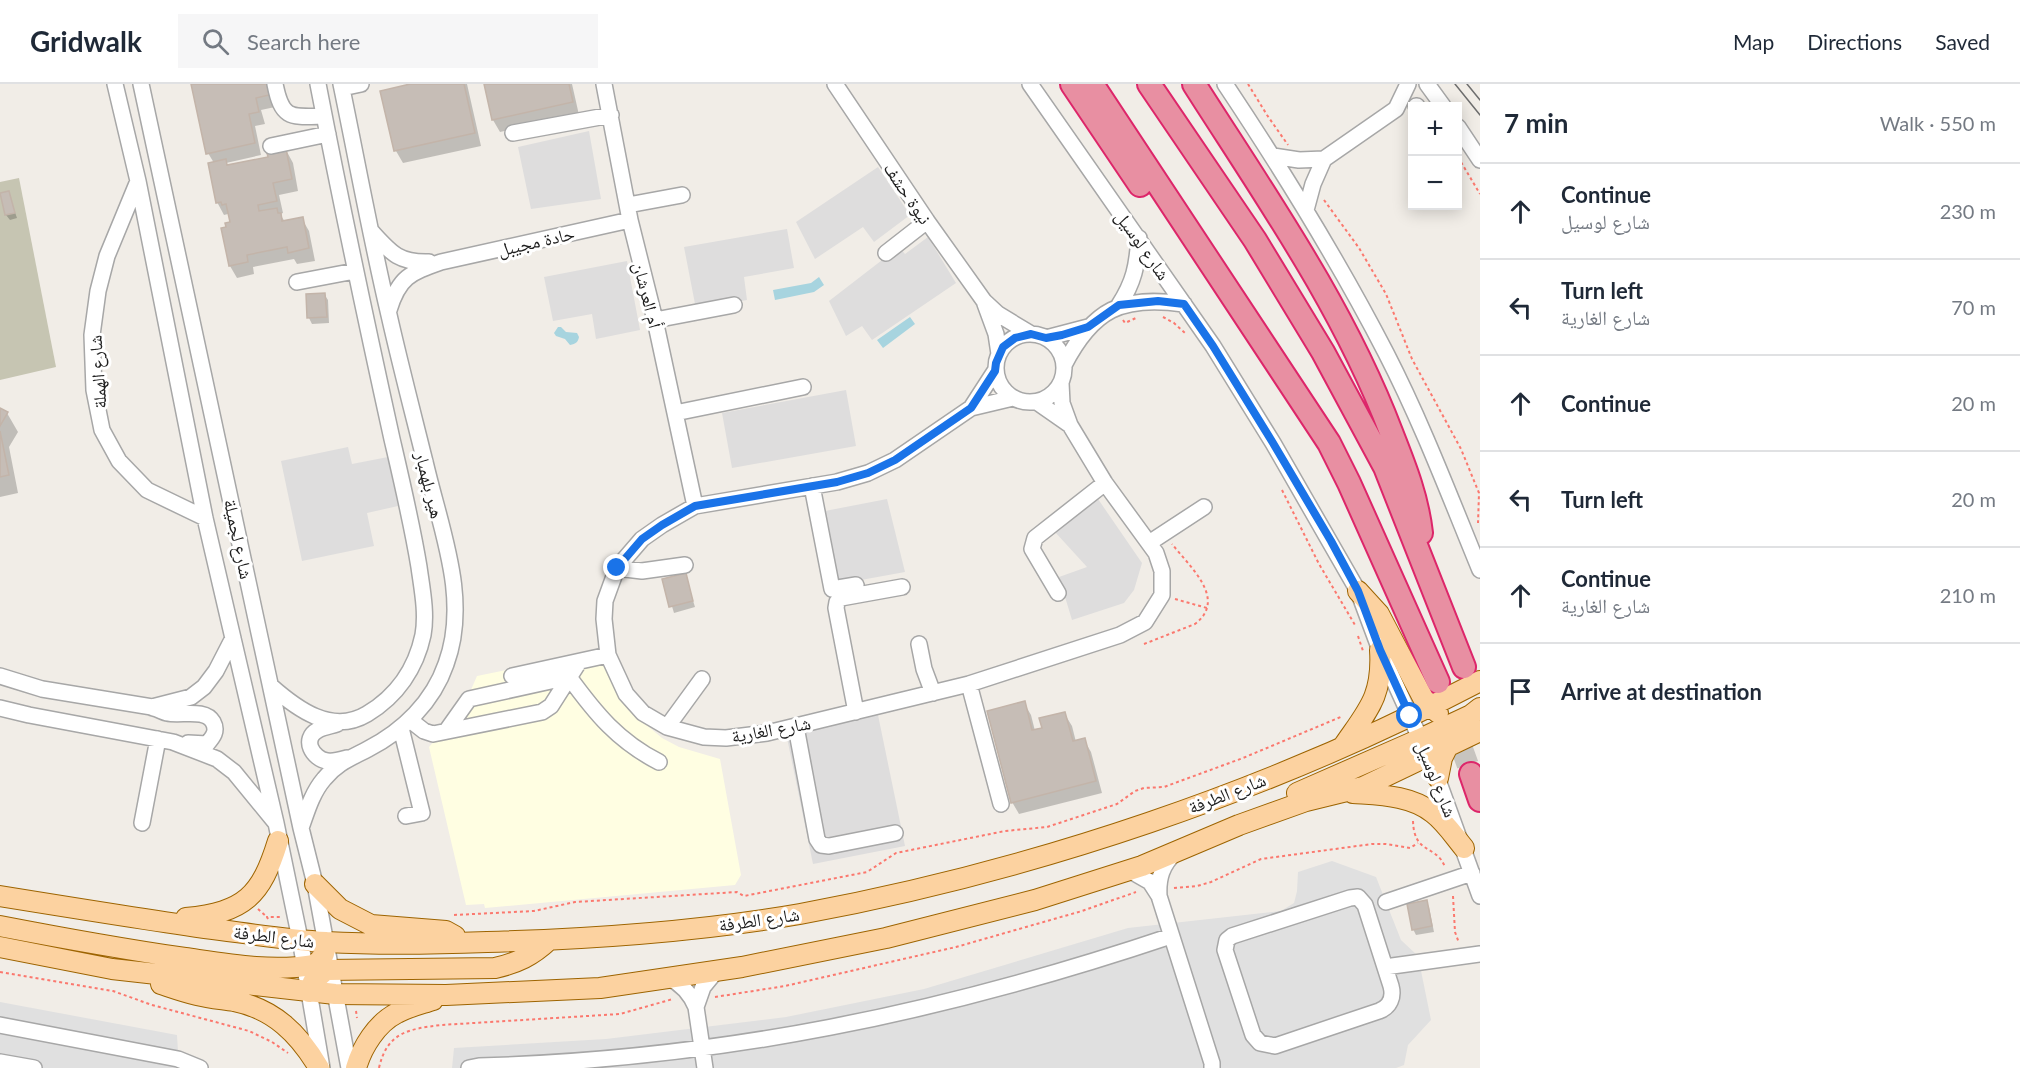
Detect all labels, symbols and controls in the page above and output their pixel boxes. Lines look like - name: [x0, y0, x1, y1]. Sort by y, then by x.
- search box: [178, 14, 598, 68]
- text: Gridwalk: [30, 24, 142, 58]
- icon: search: [199, 25, 232, 58]
- text: Search here: [247, 28, 360, 55]
- text: Map: [1733, 29, 1774, 54]
- text: Directions: [1807, 29, 1902, 54]
- text: Saved: [1935, 29, 1990, 54]
- map controls: [1408, 102, 1462, 210]
- button: +: [1408, 102, 1462, 156]
- text: 7 min: [1504, 107, 1568, 139]
- text: Walk · 550 m: [1880, 111, 1996, 135]
- button: −: [1408, 156, 1462, 210]
- street label: نيوة حشف: [879, 158, 937, 228]
- text: Continue: [1561, 181, 1651, 208]
- icon: ahead: [1504, 195, 1537, 228]
- text: 230 m: [1940, 199, 1996, 223]
- street label: شارع لوسيل: [1110, 206, 1175, 285]
- text: شارع لوسيل: [1561, 209, 1650, 233]
- street label: حادة مجيبل: [496, 222, 577, 261]
- street label: أم العرشان: [627, 260, 667, 331]
- text: Turn left: [1561, 277, 1643, 304]
- icon: left: [1504, 291, 1537, 324]
- text: 70 m: [1951, 295, 1996, 319]
- text: شارع الغارية: [1561, 305, 1650, 329]
- street label: شارع الهملة: [83, 334, 112, 410]
- icon: ahead: [1504, 387, 1537, 420]
- text: Continue: [1561, 390, 1651, 417]
- text: 20 m: [1951, 391, 1996, 415]
- street label: هير بلهمبار: [410, 448, 449, 521]
- icon: left: [1504, 483, 1537, 516]
- text: Turn left: [1561, 486, 1643, 513]
- text: 20 m: [1951, 487, 1996, 511]
- street label: شارع لجميلة: [219, 497, 258, 581]
- route end: [603, 554, 629, 580]
- text: Continue: [1561, 565, 1651, 592]
- icon: ahead: [1504, 579, 1537, 612]
- text: 210 m: [1940, 583, 1996, 607]
- text: شارع الغارية: [1561, 593, 1650, 617]
- icon: arrive: [1504, 675, 1537, 708]
- text: Arrive at destination: [1561, 678, 1762, 705]
- route start: [1396, 702, 1422, 728]
- street label: شارع الغارية: [730, 711, 813, 748]
- street label: شارع لوسيل: [1411, 738, 1462, 821]
- street label: شارع الطرفة: [1185, 768, 1269, 819]
- street label: شارع الطرفة: [717, 902, 801, 937]
- street label: شارع الطرفة: [232, 920, 316, 953]

